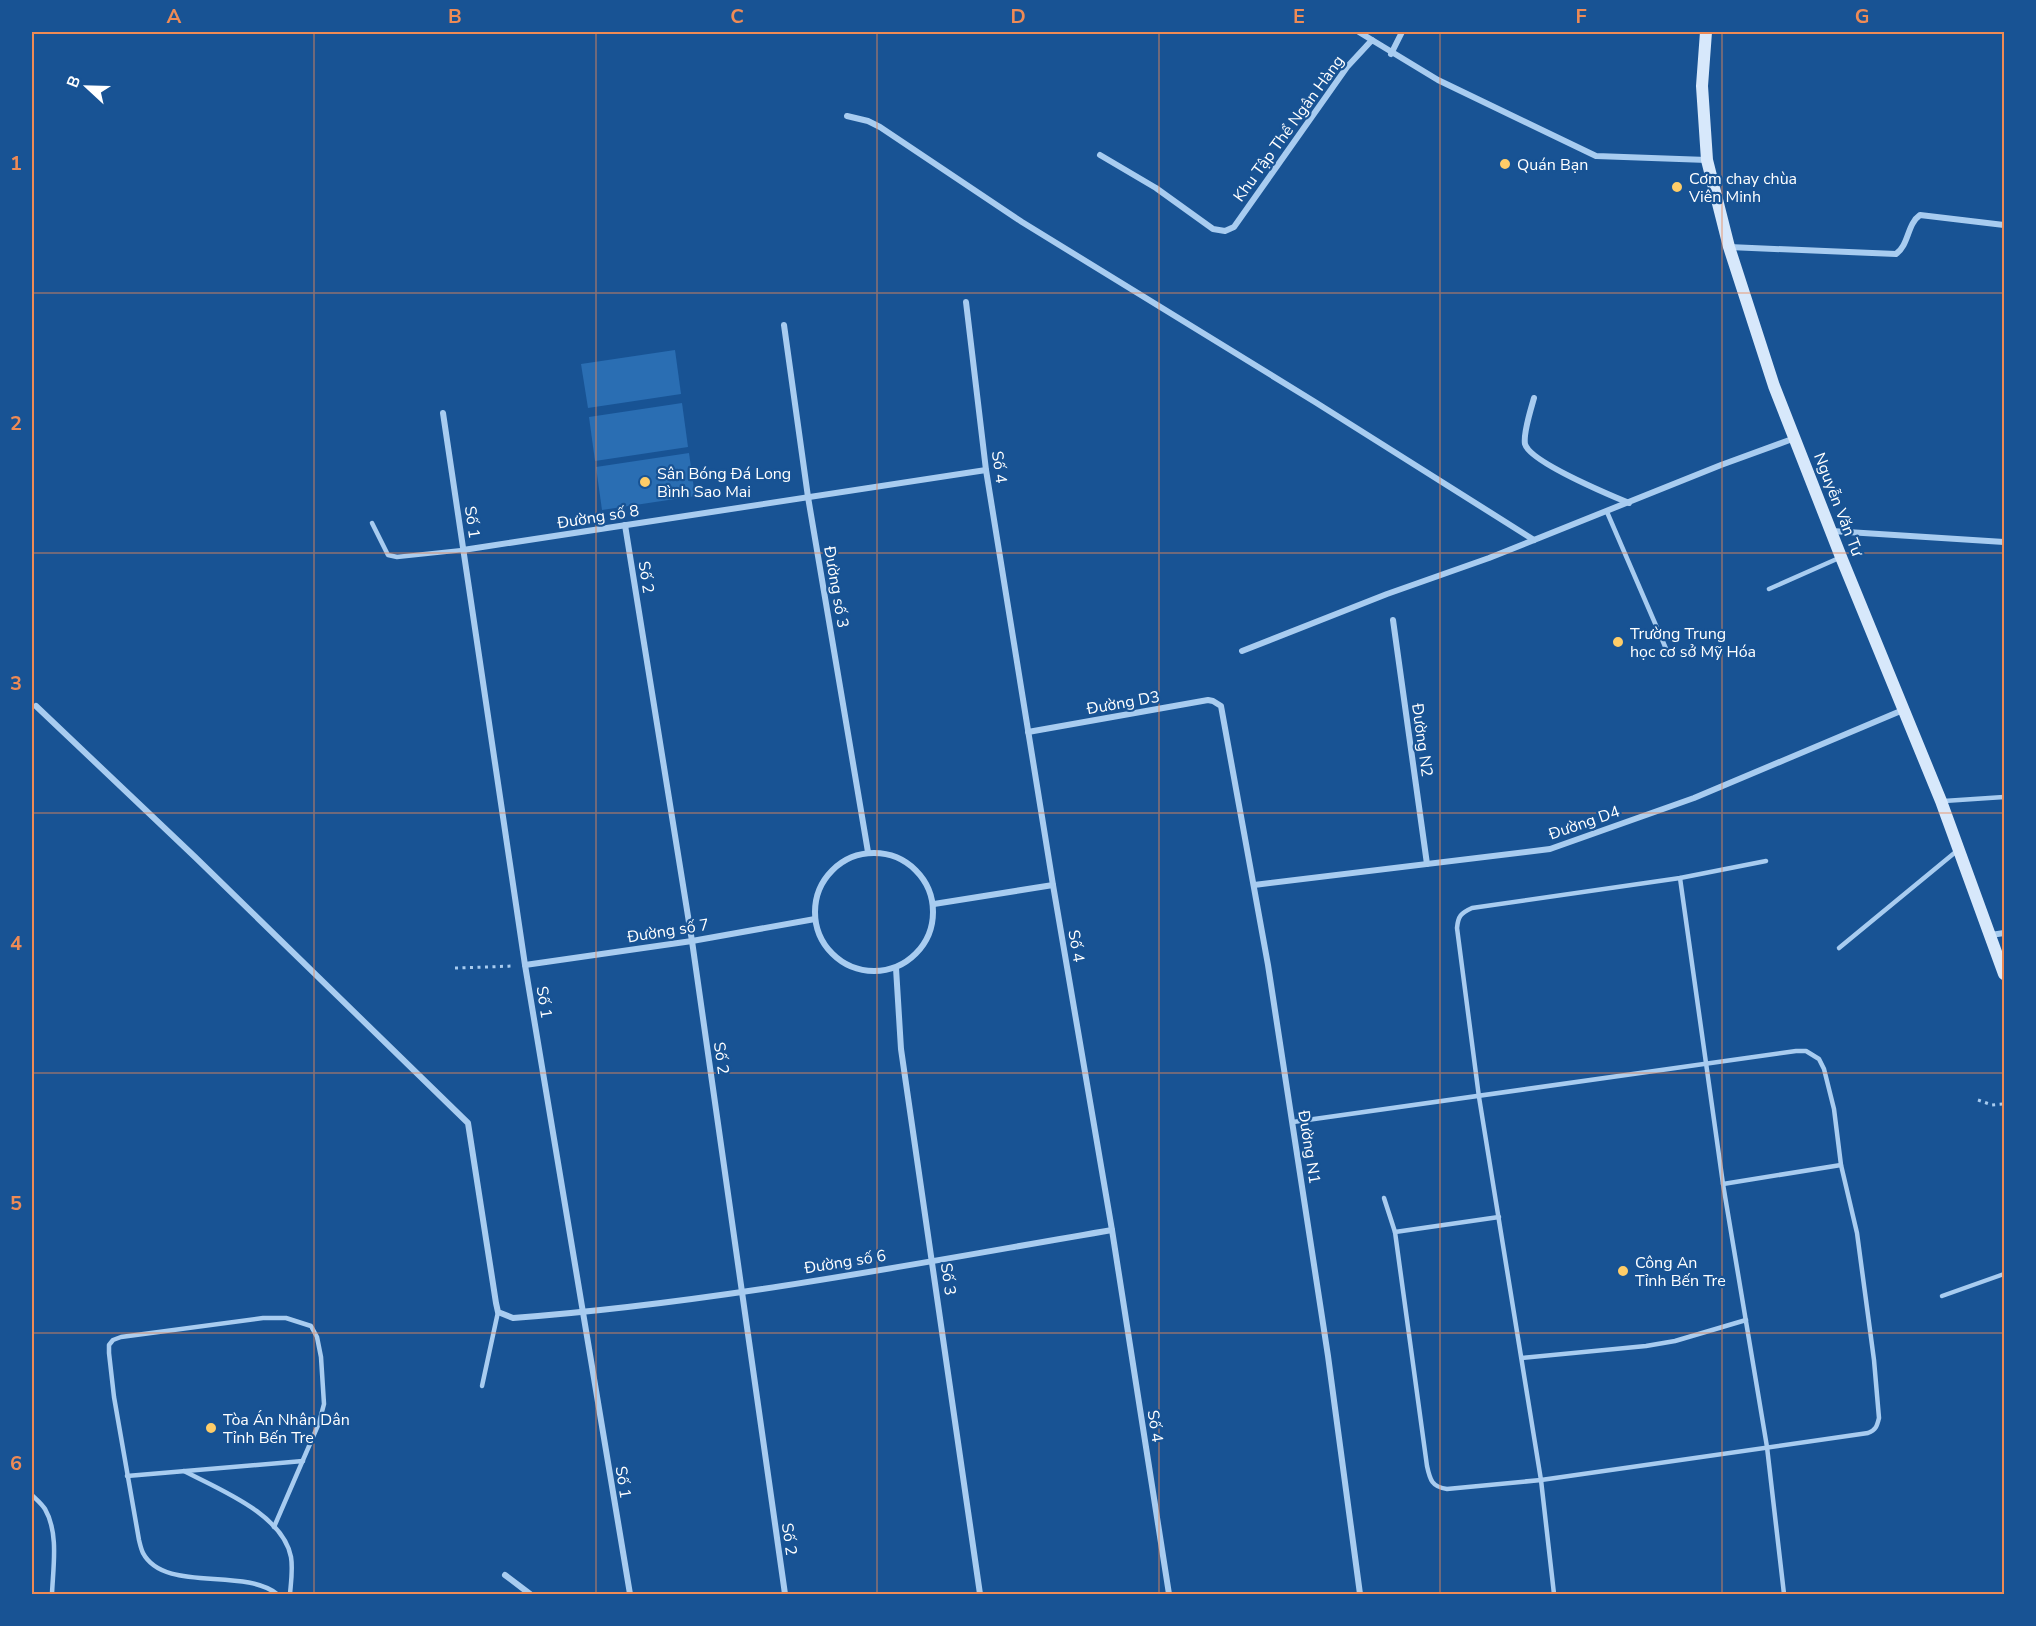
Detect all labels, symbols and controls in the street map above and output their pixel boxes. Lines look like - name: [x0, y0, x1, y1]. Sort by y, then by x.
- text: A: [167, 3, 182, 30]
- text: B: [448, 3, 462, 30]
- text: C: [730, 3, 744, 30]
- text: D: [1010, 3, 1026, 30]
- text: E: [1293, 3, 1305, 30]
- text: F: [1575, 3, 1587, 30]
- text: G: [1855, 3, 1869, 30]
- street label: Khu Tập Thể Ngân Hàng: [1228, 51, 1349, 206]
- north arrow: [57, 57, 117, 117]
- text: B: [62, 73, 86, 91]
- text: 1: [10, 150, 22, 177]
- place label: Quán Bạn: [1517, 154, 1588, 176]
- marker: Quán Bạn: [1498, 157, 1512, 171]
- place label: Cơm chay chùa Viên Minh: [1688, 168, 1797, 208]
- marker: Cơm chay chùa Viên Minh: [1670, 180, 1684, 194]
- text: 2: [10, 410, 22, 437]
- street label: Nguyễn Văn Tư: [1808, 449, 1868, 560]
- street label: Số 4: [986, 450, 1012, 485]
- place label: Sân Bóng Đá Long Bình Sao Mai: [657, 463, 791, 503]
- marker: Sân Bóng Đá Long Bình Sao Mai: [638, 475, 652, 489]
- street label: Đường số 8: [555, 500, 641, 534]
- street label: Số 1: [459, 505, 485, 540]
- street label: Đường số 3: [818, 544, 854, 630]
- street label: Số 2: [633, 559, 659, 595]
- place label: Trường Trung học cơ sở Mỹ Hóa: [1630, 623, 1756, 663]
- marker: Trường Trung học cơ sở Mỹ Hóa: [1611, 635, 1625, 649]
- text: 3: [10, 670, 22, 697]
- street label: Đường D3: [1084, 686, 1161, 720]
- street label: Đường N2: [1406, 701, 1438, 778]
- street label: Đường D4: [1545, 800, 1623, 846]
- street label: Đường số 7: [625, 914, 711, 948]
- street label: Số 4: [1062, 928, 1090, 964]
- text: 4: [10, 930, 22, 957]
- street label: Số 1: [531, 984, 557, 1020]
- street label: Số 2: [708, 1041, 734, 1076]
- street label: Đường N1: [1292, 1108, 1326, 1185]
- text: 5: [10, 1190, 22, 1217]
- street label: Đường số 6: [802, 1245, 888, 1279]
- place label: Công An Tỉnh Bến Tre: [1635, 1252, 1726, 1292]
- street label: Số 3: [935, 1262, 961, 1297]
- marker: Công An Tỉnh Bến Tre: [1616, 1264, 1630, 1278]
- street label: Số 4: [1142, 1408, 1168, 1444]
- place label: Tòa Án Nhân Dân Tỉnh Bến Tre: [223, 1409, 350, 1449]
- marker: Tòa Án Nhân Dân Tỉnh Bến Tre: [204, 1421, 218, 1435]
- text: 6: [10, 1450, 22, 1477]
- street label: Số 1: [610, 1464, 636, 1500]
- street label: Số 2: [776, 1522, 802, 1557]

